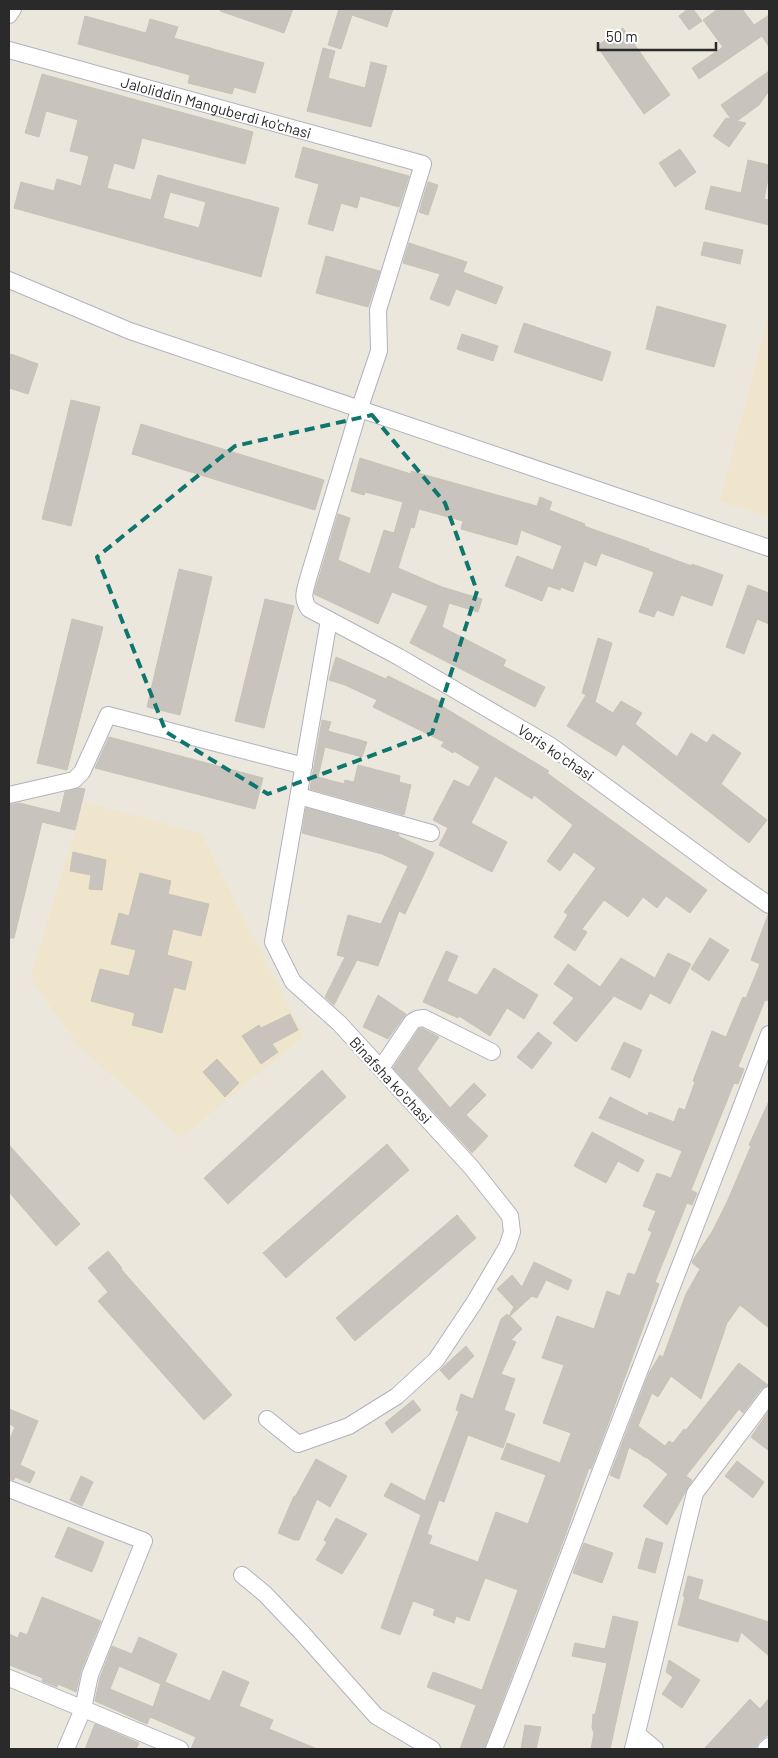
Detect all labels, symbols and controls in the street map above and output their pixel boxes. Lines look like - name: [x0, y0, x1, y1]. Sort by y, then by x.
- scale bar: [598, 20, 716, 52]
- text: 50 m: [606, 27, 638, 45]
- street label: Jaloliddin Manguberdi ko'chasi: [119, 72, 314, 142]
- street label: Voris koʻchasi: [515, 720, 597, 784]
- street label: Binafsha koʻchasi: [346, 1033, 436, 1127]

